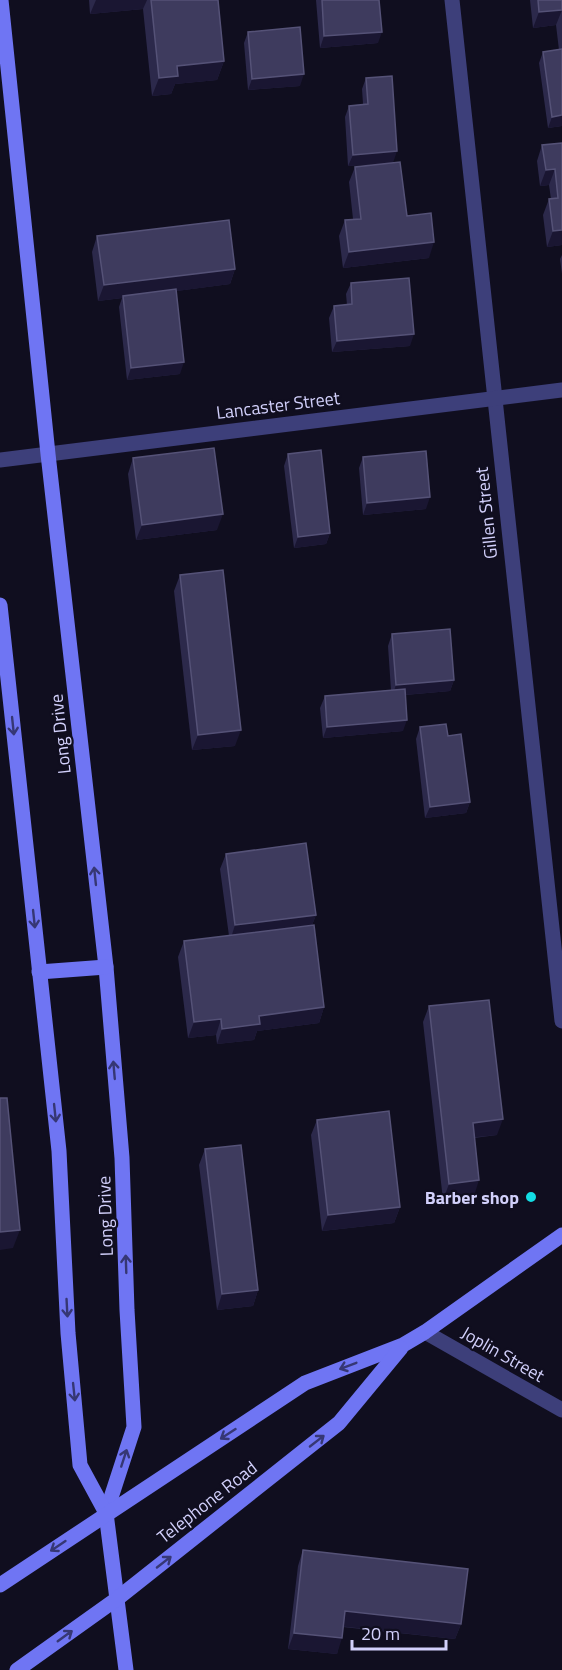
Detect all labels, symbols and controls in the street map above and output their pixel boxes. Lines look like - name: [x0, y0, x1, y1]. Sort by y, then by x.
- street label: Lancaster Street: [215, 384, 342, 426]
- street label: Gillen Street: [468, 465, 504, 560]
- street label: Long Drive: [42, 693, 78, 775]
- one-way arrow: [8, 715, 19, 735]
- one-way arrow: [90, 866, 101, 886]
- one-way arrow: [29, 909, 40, 929]
- one-way arrow: [109, 1060, 120, 1080]
- one-way arrow: [50, 1103, 61, 1123]
- street label: Long Drive: [90, 1175, 120, 1257]
- place label: Barber shop: [425, 1184, 519, 1211]
- marker: Barber shop: [524, 1190, 538, 1204]
- one-way arrow: [120, 1255, 131, 1275]
- one-way arrow: [61, 1297, 72, 1317]
- street label: Joplin Street: [456, 1319, 550, 1389]
- one-way arrow: [339, 1362, 358, 1373]
- one-way arrow: [69, 1381, 80, 1401]
- one-way arrow: [220, 1428, 236, 1440]
- one-way arrow: [308, 1434, 324, 1447]
- one-way arrow: [120, 1449, 131, 1468]
- street label: Telephone Road: [151, 1454, 263, 1550]
- one-way arrow: [50, 1540, 66, 1552]
- one-way arrow: [155, 1555, 171, 1568]
- scale bar: [352, 1613, 446, 1651]
- text: 20 m: [361, 1620, 400, 1647]
- one-way arrow: [57, 1630, 73, 1642]

